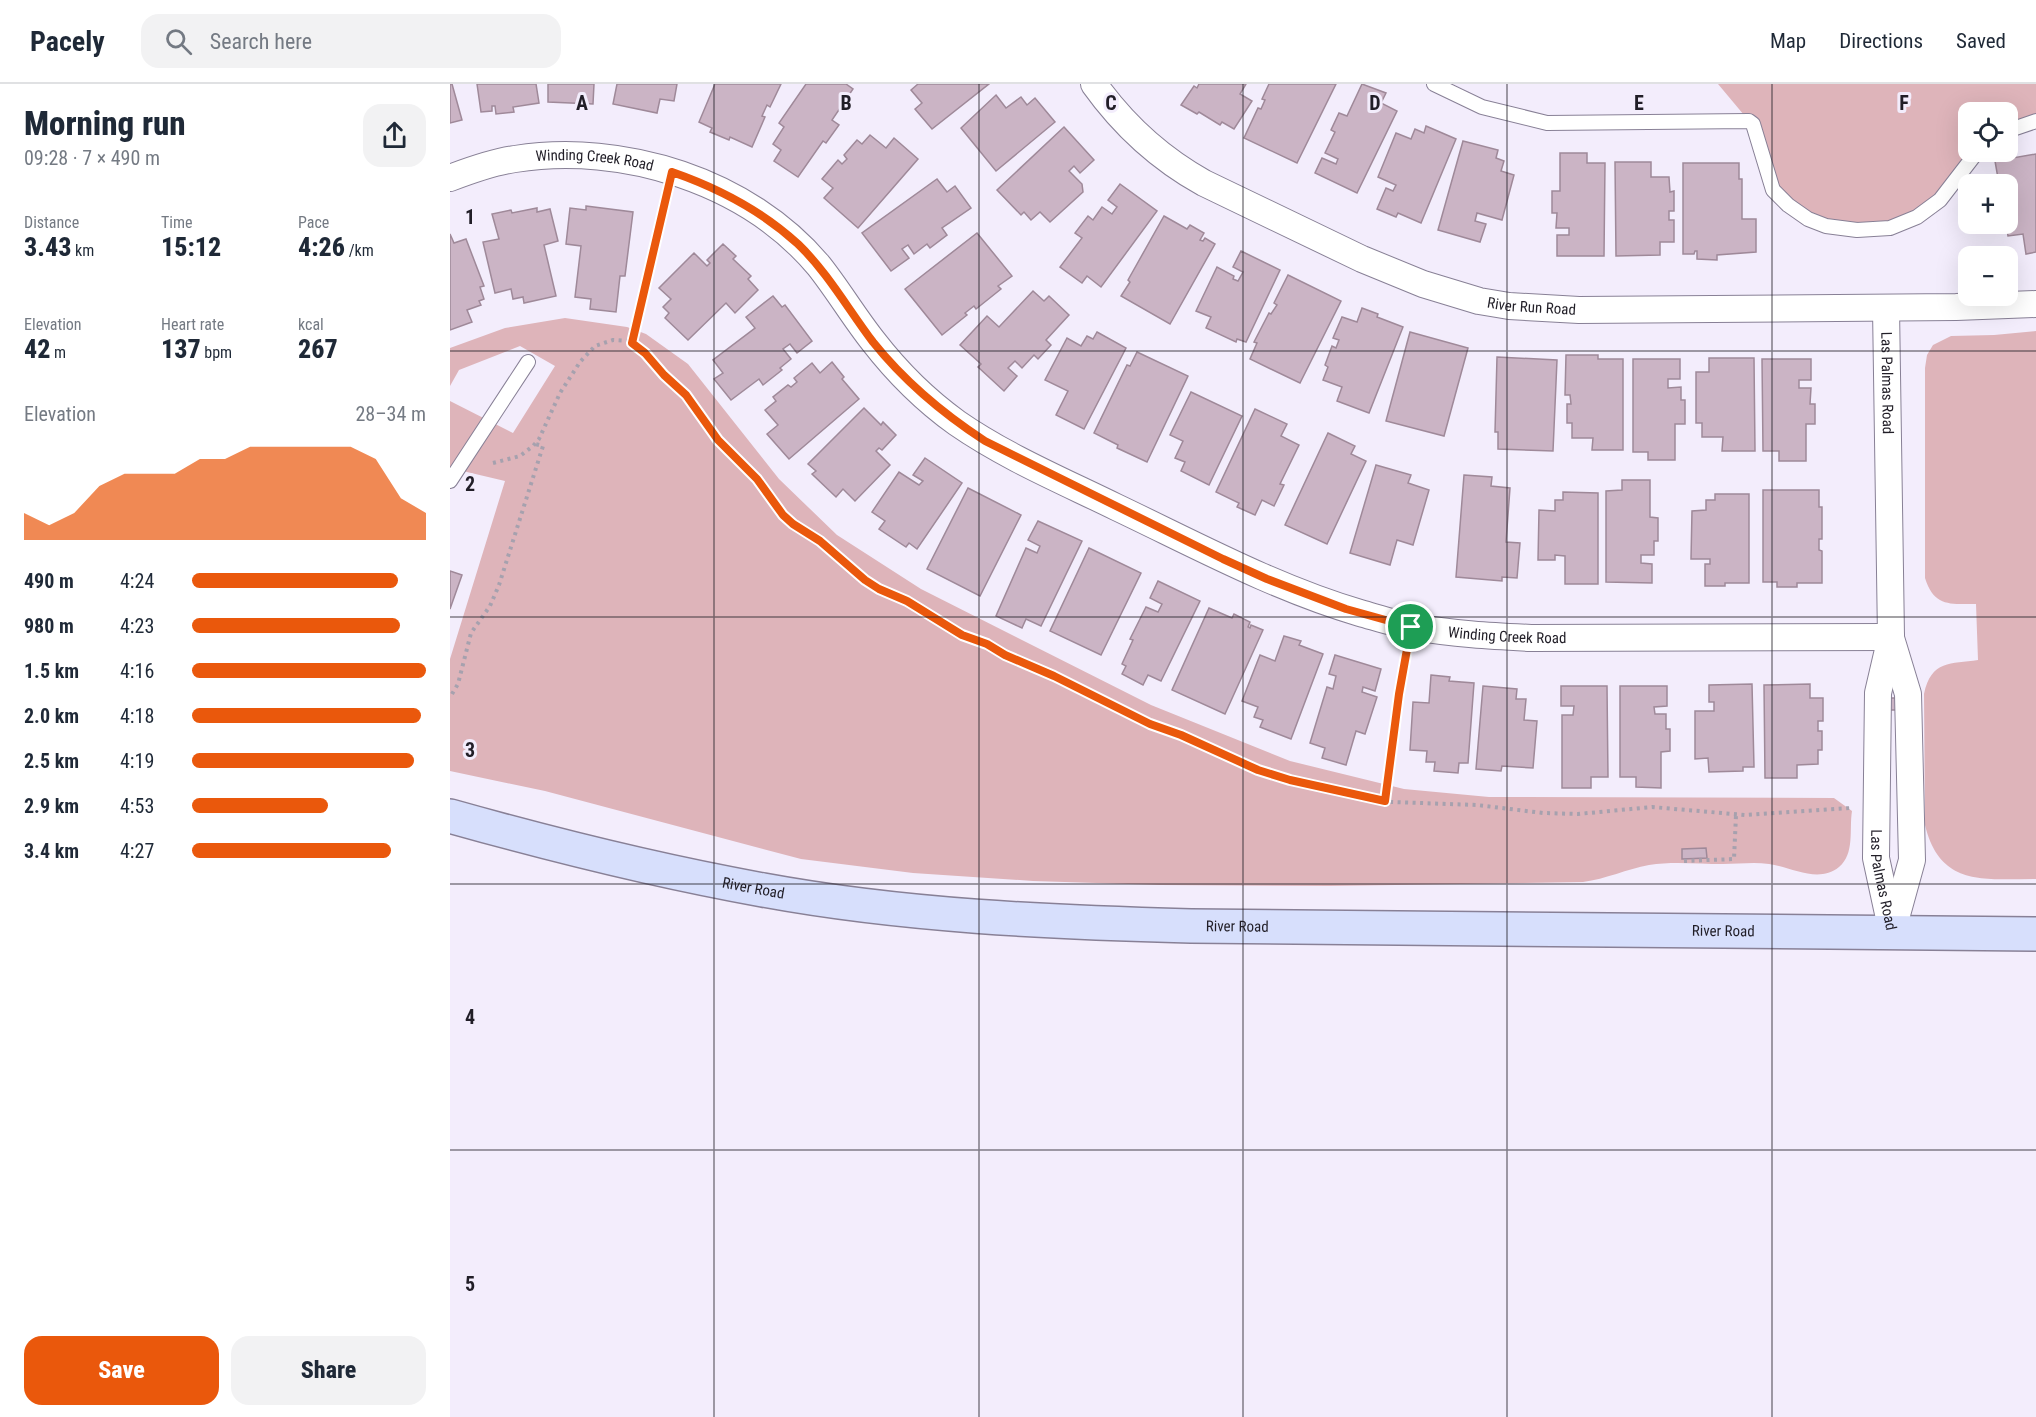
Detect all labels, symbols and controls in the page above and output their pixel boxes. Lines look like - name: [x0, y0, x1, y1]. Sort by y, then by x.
- search box: [141, 14, 561, 68]
- text: Pacely: [30, 25, 105, 58]
- icon: search: [162, 25, 195, 58]
- text: Search here: [210, 29, 312, 54]
- text: Map: [1770, 29, 1806, 53]
- text: Directions: [1839, 29, 1923, 53]
- text: Saved: [1956, 29, 2006, 53]
- text: A: [576, 91, 588, 115]
- text: B: [840, 91, 852, 115]
- text: C: [1105, 91, 1117, 115]
- text: D: [1369, 91, 1381, 115]
- text: E: [1634, 91, 1644, 115]
- text: F: [1899, 91, 1909, 115]
- map controls: [1958, 102, 2018, 306]
- button: locate: [1958, 102, 2018, 162]
- text: Morning run: [24, 104, 186, 143]
- button: share: [363, 104, 426, 167]
- text: 09:28 · 7 × 490 m: [24, 146, 160, 170]
- street label: Winding Creek Road: [535, 146, 655, 175]
- button: +: [1958, 174, 2018, 234]
- text: 1: [465, 205, 475, 229]
- text: Distance: [24, 213, 79, 232]
- text: Time: [161, 213, 193, 232]
- text: Pace: [298, 213, 329, 232]
- text: 3.43: [24, 232, 71, 262]
- text: 15:12: [161, 232, 221, 262]
- text: 4:26: [298, 232, 345, 262]
- text: km: [71, 241, 94, 260]
- text: /km: [345, 241, 374, 260]
- button: −: [1958, 246, 2018, 306]
- street label: River Run Road: [1486, 294, 1576, 319]
- text: Elevation: [24, 315, 82, 334]
- text: Heart rate: [161, 315, 224, 334]
- text: kcal: [298, 315, 324, 334]
- street label: Las Palmas Road: [1877, 332, 1897, 434]
- text: 42: [24, 334, 50, 364]
- text: 137: [161, 334, 201, 364]
- text: 267: [298, 334, 338, 364]
- text: m: [50, 343, 66, 362]
- text: bpm: [201, 343, 232, 362]
- text: Elevation: [24, 402, 96, 426]
- text: 28–34 m: [355, 402, 426, 426]
- text: 2: [465, 472, 475, 496]
- text: 490 m: [24, 569, 74, 593]
- text: 4:24: [120, 569, 154, 593]
- pin: [1385, 601, 1436, 652]
- icon: arrive: [1394, 610, 1427, 643]
- text: 980 m: [24, 614, 74, 638]
- text: 4:23: [120, 614, 154, 638]
- street label: Winding Creek Road: [1447, 623, 1566, 647]
- text: 1.5 km: [24, 659, 79, 683]
- text: 4:16: [120, 659, 154, 683]
- text: 2.0 km: [24, 704, 79, 728]
- text: 4:18: [120, 704, 154, 728]
- text: 3: [465, 738, 475, 762]
- text: 2.5 km: [24, 749, 79, 773]
- text: 4:19: [120, 749, 154, 773]
- text: 2.9 km: [24, 794, 79, 818]
- text: 4:53: [120, 794, 154, 818]
- street label: Las Palmas Road: [1867, 829, 1900, 932]
- text: 3.4 km: [24, 839, 79, 863]
- text: 4:27: [120, 839, 154, 863]
- street label: River Road: [721, 874, 786, 903]
- street label: River Road: [1206, 917, 1269, 936]
- street label: River Road: [1692, 922, 1755, 940]
- text: 4: [465, 1005, 475, 1029]
- text: 5: [465, 1272, 475, 1296]
- button: Save: [24, 1336, 219, 1405]
- button: Share: [231, 1336, 426, 1405]

